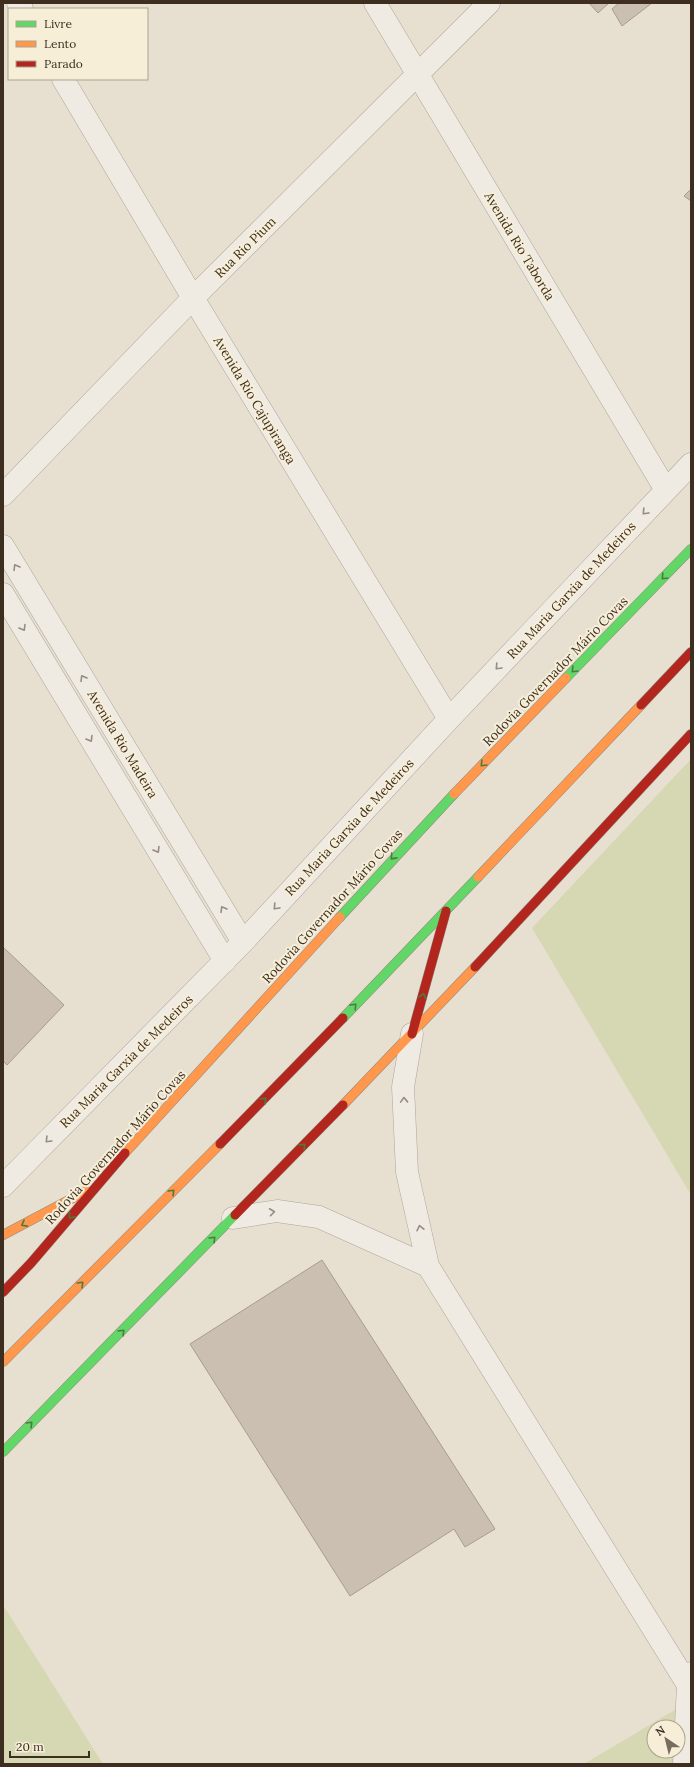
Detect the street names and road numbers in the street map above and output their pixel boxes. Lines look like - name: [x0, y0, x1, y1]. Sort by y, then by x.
- street label: Avenida Rio Taborda: [480, 188, 559, 304]
- street label: Rua Rio Pium: [211, 213, 280, 282]
- street label: Avenida Rio Cajupiranga: [209, 332, 300, 468]
- street label: Rua Maria Garxia de Medeiros: [503, 518, 640, 663]
- street label: Rodovia Governador Mário Covas: [479, 593, 632, 750]
- street label: Avenida Rio Madeira: [83, 686, 162, 802]
- street label: Rua Maria Garxia de Medeiros: [281, 755, 418, 900]
- street label: Rodovia Governador Mário Covas: [259, 826, 406, 987]
- street label: Rua Maria Garxia de Medeiros: [56, 991, 197, 1132]
- street label: Rodovia Governador Mário Covas: [42, 1067, 189, 1228]

